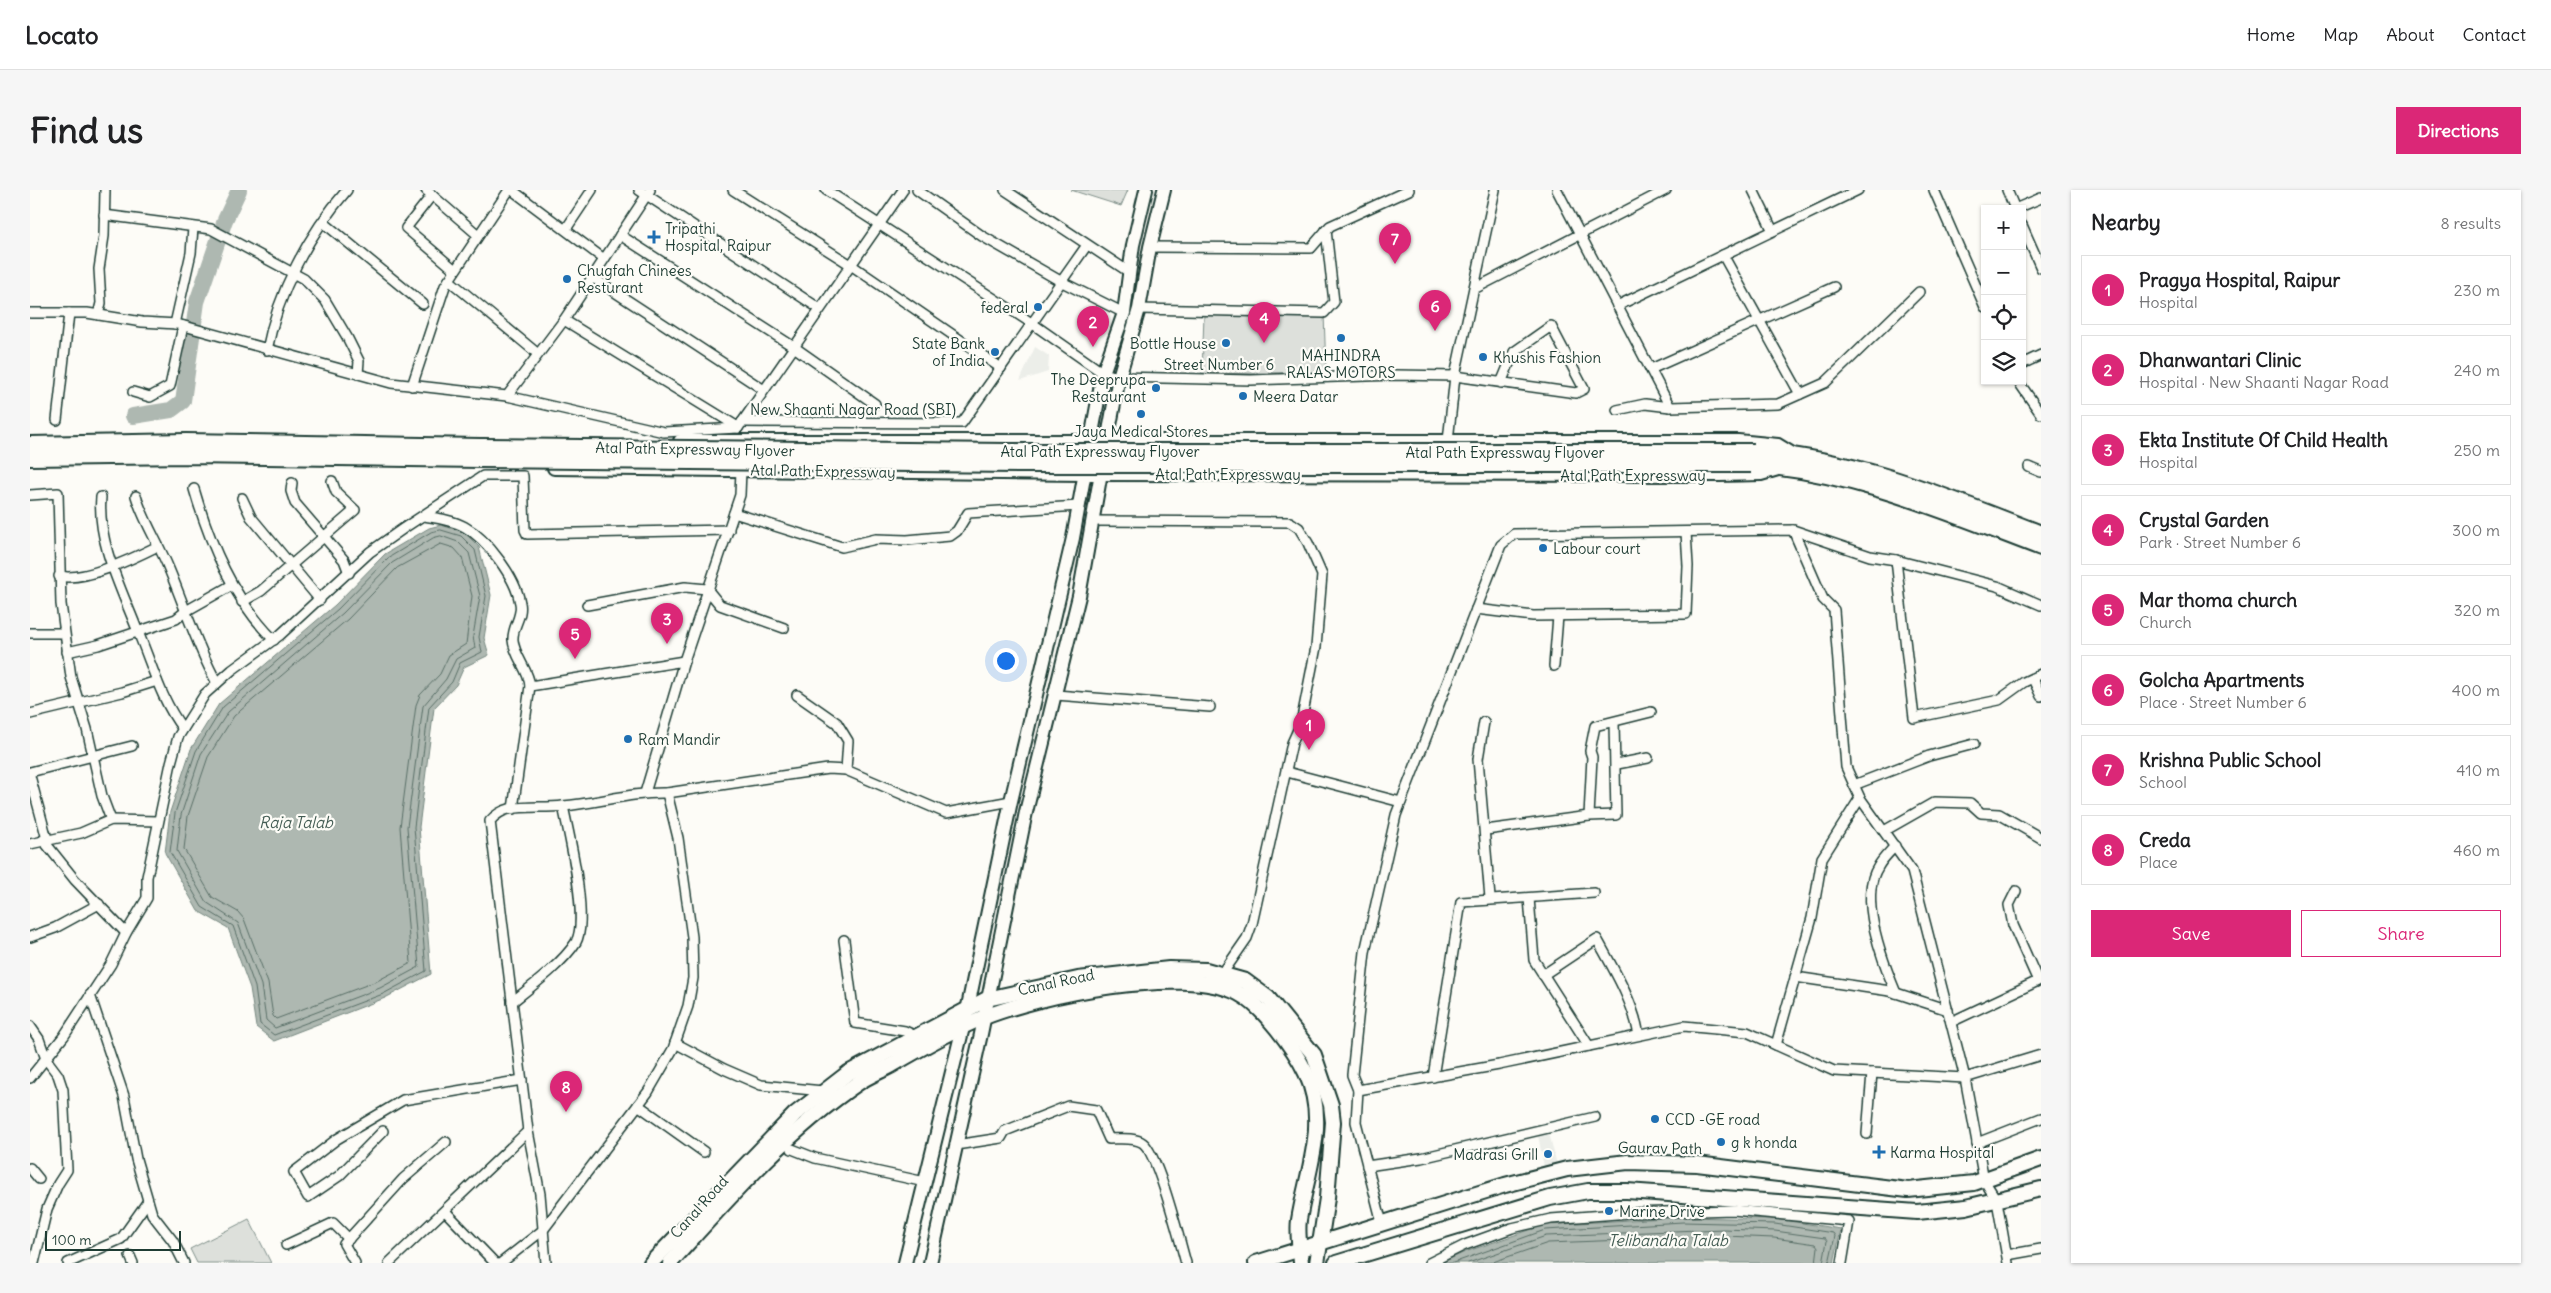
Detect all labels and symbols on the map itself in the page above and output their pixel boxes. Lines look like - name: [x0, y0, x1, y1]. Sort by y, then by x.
- place label: Tripathi Hospital, Raipur: [665, 219, 771, 255]
- pin: 7: [1379, 223, 1411, 264]
- marker: Tripathi Hospital, Raipur: [647, 230, 661, 244]
- place label: Chugfah Chinees Resturant: [577, 261, 692, 297]
- marker: Chugfah Chinees Resturant: [561, 273, 573, 285]
- pin: 6: [1419, 290, 1451, 331]
- place label: federal: [981, 298, 1028, 317]
- marker: federal: [1032, 301, 1044, 313]
- pin: 4: [1248, 302, 1280, 343]
- pin: 2: [1077, 306, 1109, 347]
- marker: MAHINDRA RALAS MOTORS: [1335, 332, 1347, 344]
- place label: State Bank of India: [912, 334, 985, 370]
- place label: Bottle House: [1130, 334, 1216, 353]
- marker: Bottle House: [1220, 337, 1232, 349]
- marker: State Bank of India: [989, 346, 1001, 358]
- place label: MAHINDRA RALAS MOTORS: [1286, 346, 1396, 382]
- place label: Khushis Fashion: [1493, 348, 1601, 367]
- marker: Khushis Fashion: [1477, 351, 1489, 363]
- street label: Street Number 6: [1164, 355, 1274, 374]
- place label: The Deeprupa Restaurant: [1050, 370, 1146, 406]
- marker: The Deeprupa Restaurant: [1150, 382, 1162, 394]
- place label: Meera Datar: [1253, 387, 1338, 406]
- marker: Meera Datar: [1237, 390, 1249, 402]
- street label: New Shaanti Nagar Road (SBI): [750, 400, 956, 419]
- marker: Jaya Medical Stores: [1135, 408, 1147, 420]
- place label: Jaya Medical Stores: [1074, 422, 1208, 441]
- street label: Atal Path Expressway Flyover: [595, 438, 795, 460]
- street label: Atal Path Expressway Flyover: [1000, 442, 1200, 461]
- street label: Atal Path Expressway Flyover: [1405, 443, 1605, 462]
- street label: Atal Path Expressway: [750, 460, 896, 482]
- street label: Atal Path Expressway: [1155, 465, 1301, 484]
- street label: Atal Path Expressway: [1560, 466, 1706, 485]
- place label: Labour court: [1553, 539, 1641, 558]
- marker: Labour court: [1537, 542, 1549, 554]
- pin: 3: [651, 603, 683, 644]
- pin: 5: [559, 618, 591, 659]
- your location: [993, 648, 1019, 674]
- pin: 1: [1293, 709, 1325, 750]
- place label: Ram Mandir: [638, 730, 720, 749]
- marker: Ram Mandir: [622, 733, 634, 745]
- water label: Raja Talab: [259, 812, 334, 832]
- street label: Canal Road: [1016, 965, 1096, 999]
- pin: 8: [550, 1071, 582, 1112]
- place label: CCD -GE road: [1665, 1110, 1760, 1129]
- marker: CCD -GE road: [1649, 1113, 1661, 1125]
- place label: g k honda: [1731, 1133, 1798, 1152]
- marker: g k honda: [1715, 1136, 1727, 1148]
- street label: Gaurav Path: [1618, 1138, 1703, 1158]
- place label: Karma Hospital: [1890, 1143, 1994, 1162]
- place label: Madrasi Grill: [1453, 1145, 1538, 1164]
- marker: Karma Hospital: [1872, 1145, 1886, 1159]
- marker: Madrasi Grill: [1542, 1148, 1554, 1160]
- street label: Canal Road: [666, 1172, 732, 1242]
- place label: Marine Drive: [1619, 1202, 1705, 1221]
- marker: Marine Drive: [1603, 1205, 1615, 1217]
- scale bar: [45, 1228, 181, 1251]
- water label: Telibandha Talab: [1608, 1230, 1729, 1250]

